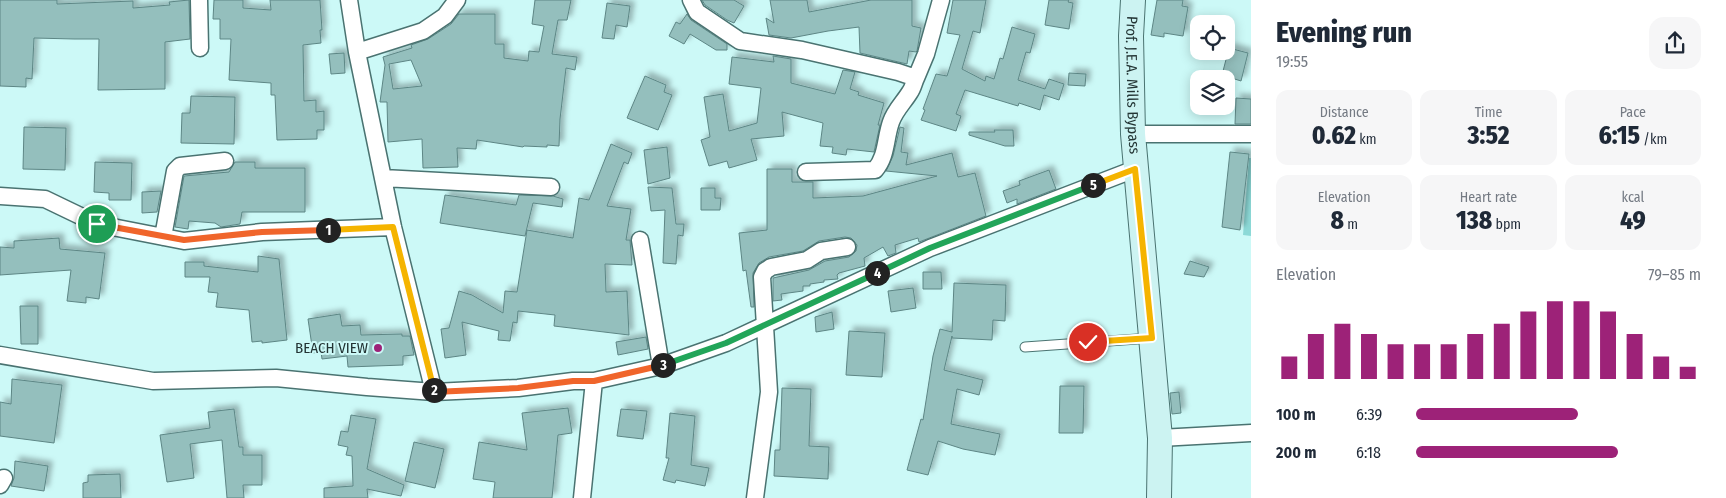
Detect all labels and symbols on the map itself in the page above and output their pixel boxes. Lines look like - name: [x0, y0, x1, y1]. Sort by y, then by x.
- street label: Prof. J.E.A. Mills Bypass: [1122, 15, 1144, 155]
- pin: 5: [1080, 172, 1106, 198]
- pin: [76, 203, 118, 245]
- pin: 1: [316, 218, 340, 242]
- pin: 4: [864, 260, 890, 286]
- pin: [1067, 321, 1109, 363]
- place label: BEACH VIEW: [295, 339, 368, 357]
- marker: BEACH VIEW: [372, 342, 384, 354]
- pin: 3: [650, 352, 676, 378]
- pin: 2: [422, 378, 446, 402]

